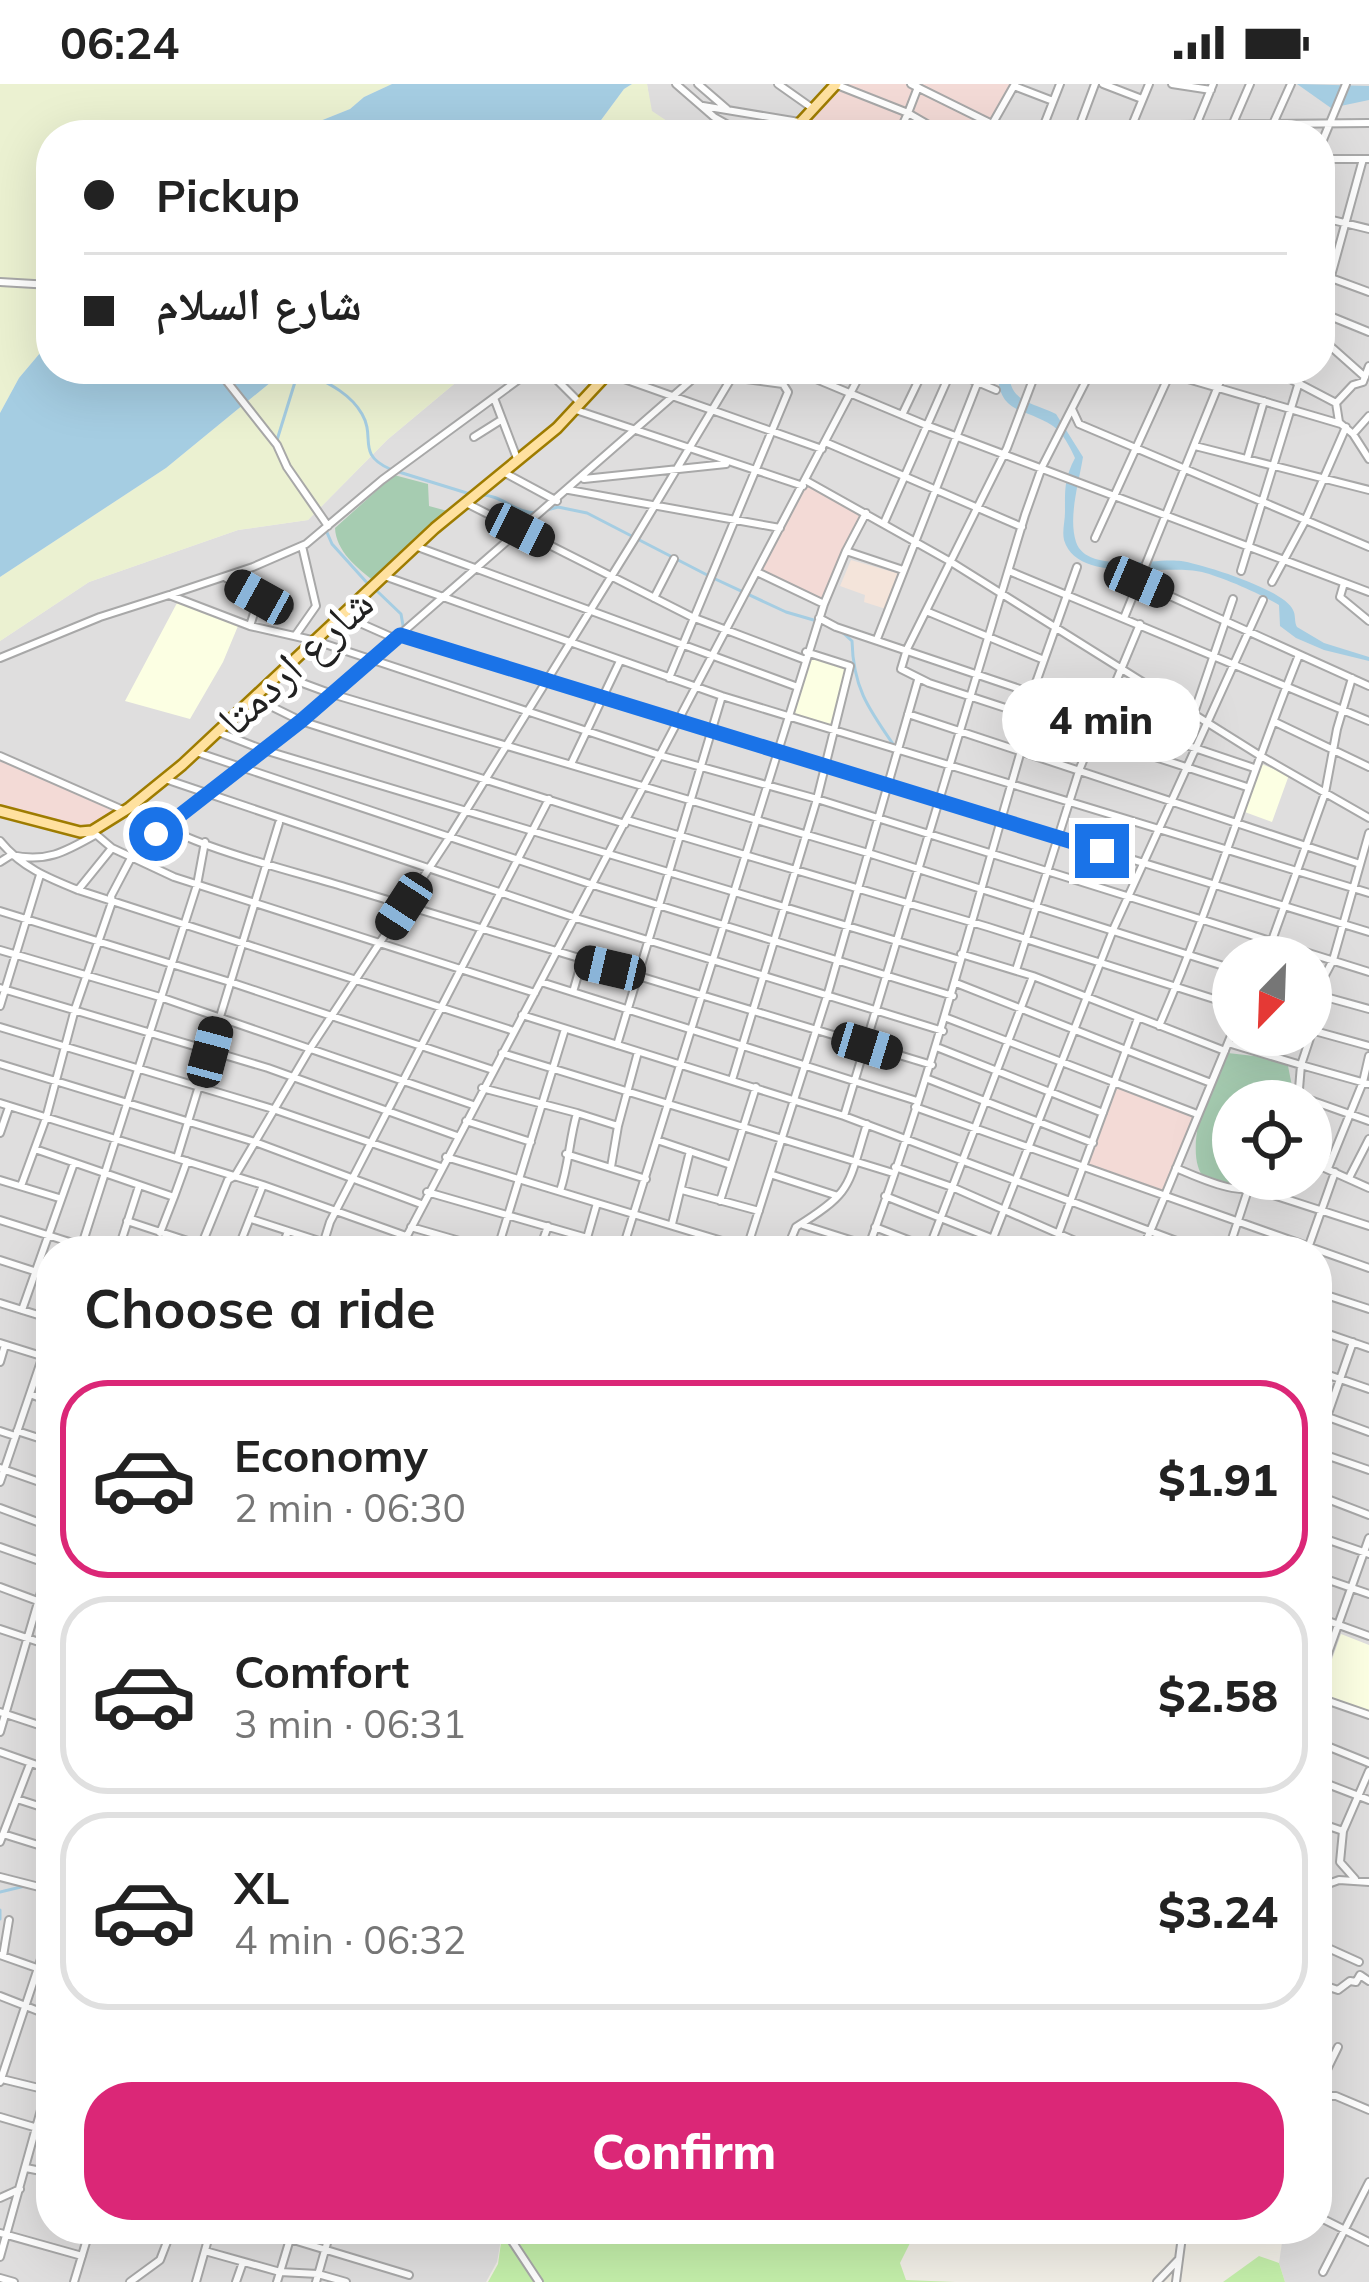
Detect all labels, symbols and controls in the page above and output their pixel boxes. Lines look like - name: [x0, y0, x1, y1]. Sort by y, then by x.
- text: 06:24: [60, 14, 179, 70]
- text: Pickup: [156, 167, 300, 223]
- text: شارع السلام: [156, 275, 362, 331]
- car: [480, 498, 560, 562]
- car: [1099, 551, 1179, 613]
- car: [219, 564, 299, 630]
- street label: شارع اردمتا: [205, 574, 385, 748]
- callout: 4 min: [1003, 677, 1201, 761]
- text: 4 min: [1049, 695, 1153, 744]
- route start: [129, 807, 183, 861]
- route end: [1075, 824, 1129, 878]
- car: [369, 866, 439, 946]
- north arrow: [1212, 936, 1332, 1056]
- map controls: [1212, 936, 1332, 1200]
- car: [571, 942, 649, 994]
- car: [183, 1013, 237, 1091]
- car: [827, 1018, 907, 1074]
- button: locate: [1212, 1080, 1332, 1200]
- text: Choose a ride: [84, 1274, 436, 1342]
- icon: car: [90, 1425, 198, 1533]
- text: Economy: [234, 1427, 428, 1483]
- text: $1.91: [1158, 1451, 1278, 1507]
- text: 2 min · 06:30: [234, 1483, 466, 1532]
- icon: car: [90, 1641, 198, 1749]
- text: Comfort: [234, 1643, 409, 1699]
- text: $2.58: [1158, 1667, 1278, 1723]
- text: 3 min · 06:31: [234, 1699, 466, 1748]
- icon: car: [90, 1857, 198, 1965]
- text: XL: [234, 1859, 289, 1915]
- text: $3.24: [1158, 1883, 1278, 1939]
- text: 4 min · 06:32: [234, 1915, 466, 1964]
- button: Confirm: [84, 2082, 1284, 2220]

